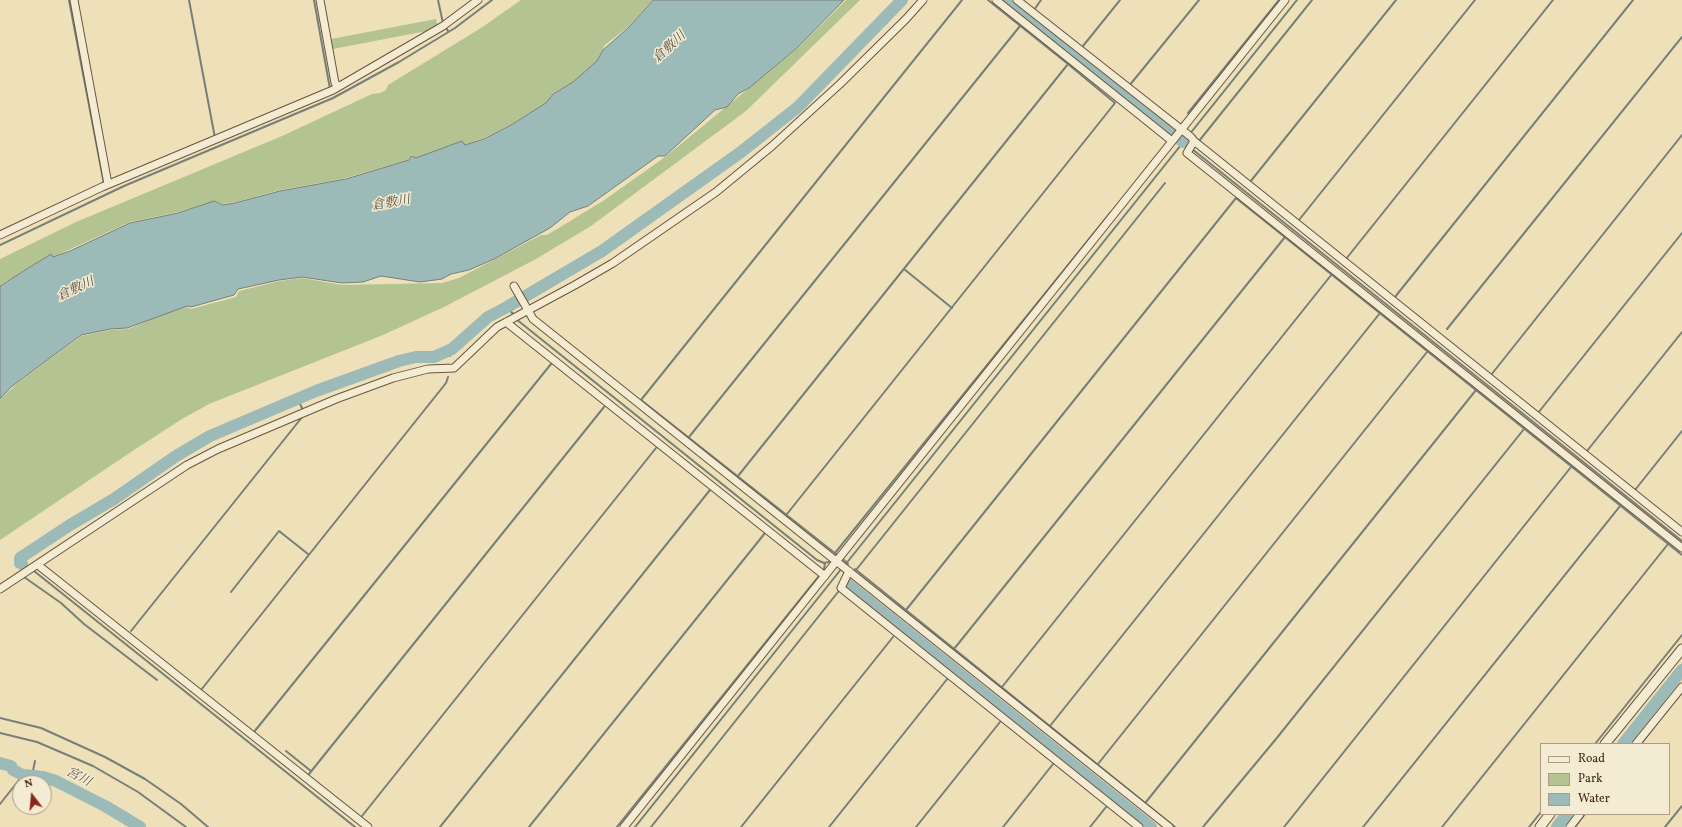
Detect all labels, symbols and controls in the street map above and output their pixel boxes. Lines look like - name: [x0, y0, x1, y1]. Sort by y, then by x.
- water label: 倉敷川: [650, 29, 690, 67]
- water label: 倉敷川: [370, 193, 412, 215]
- water label: 倉敷川: [55, 275, 97, 305]
- legend: [1540, 743, 1670, 815]
- text: Road: [1578, 751, 1605, 767]
- water label: 宮川: [63, 765, 93, 791]
- text: Park: [1578, 771, 1603, 787]
- north arrow: [12, 775, 52, 815]
- text: N: [23, 776, 35, 792]
- text: Water: [1578, 791, 1610, 807]

